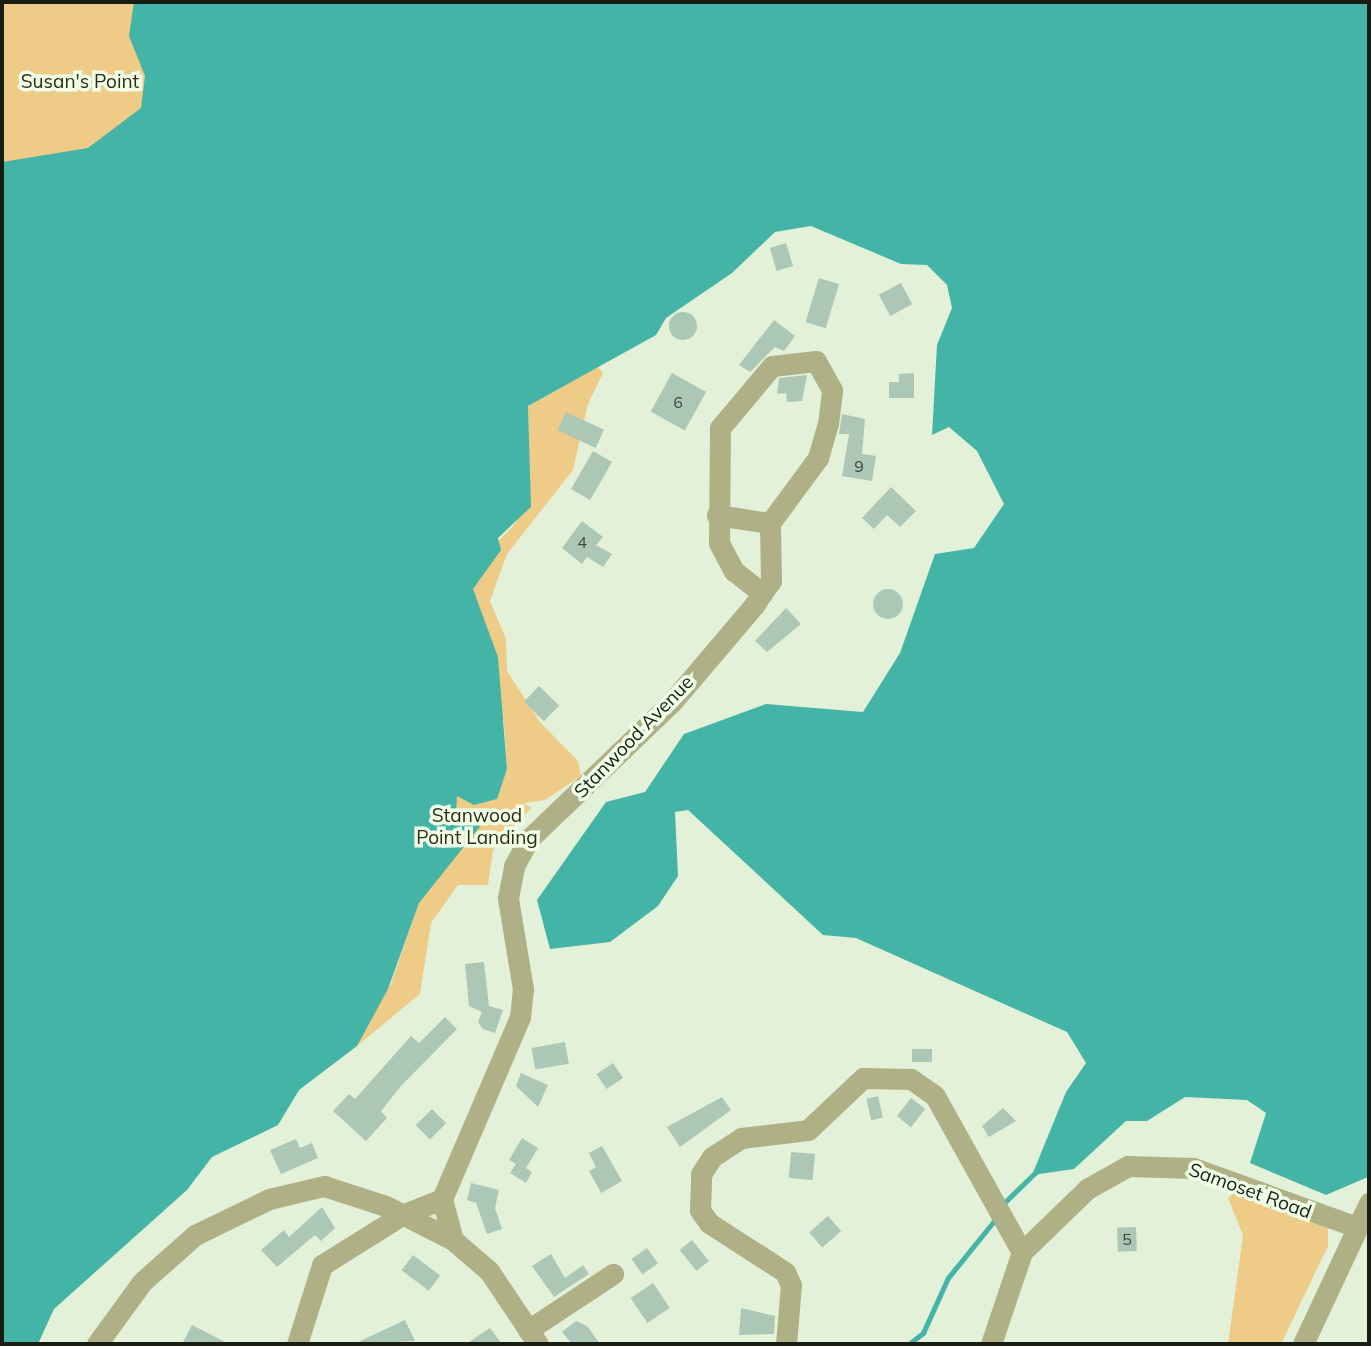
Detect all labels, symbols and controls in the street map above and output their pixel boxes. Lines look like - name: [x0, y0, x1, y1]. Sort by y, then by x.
- park label: Susan's Point: [21, 71, 139, 93]
- house number: 6: [673, 392, 683, 412]
- house number: 9: [854, 456, 864, 476]
- house number: 4: [577, 532, 587, 552]
- street label: Stanwood Avenue: [570, 671, 698, 803]
- park label: Stanwood Point Landing: [416, 805, 538, 849]
- street label: Samoset Road: [1186, 1158, 1314, 1224]
- house number: 5: [1122, 1229, 1132, 1249]

